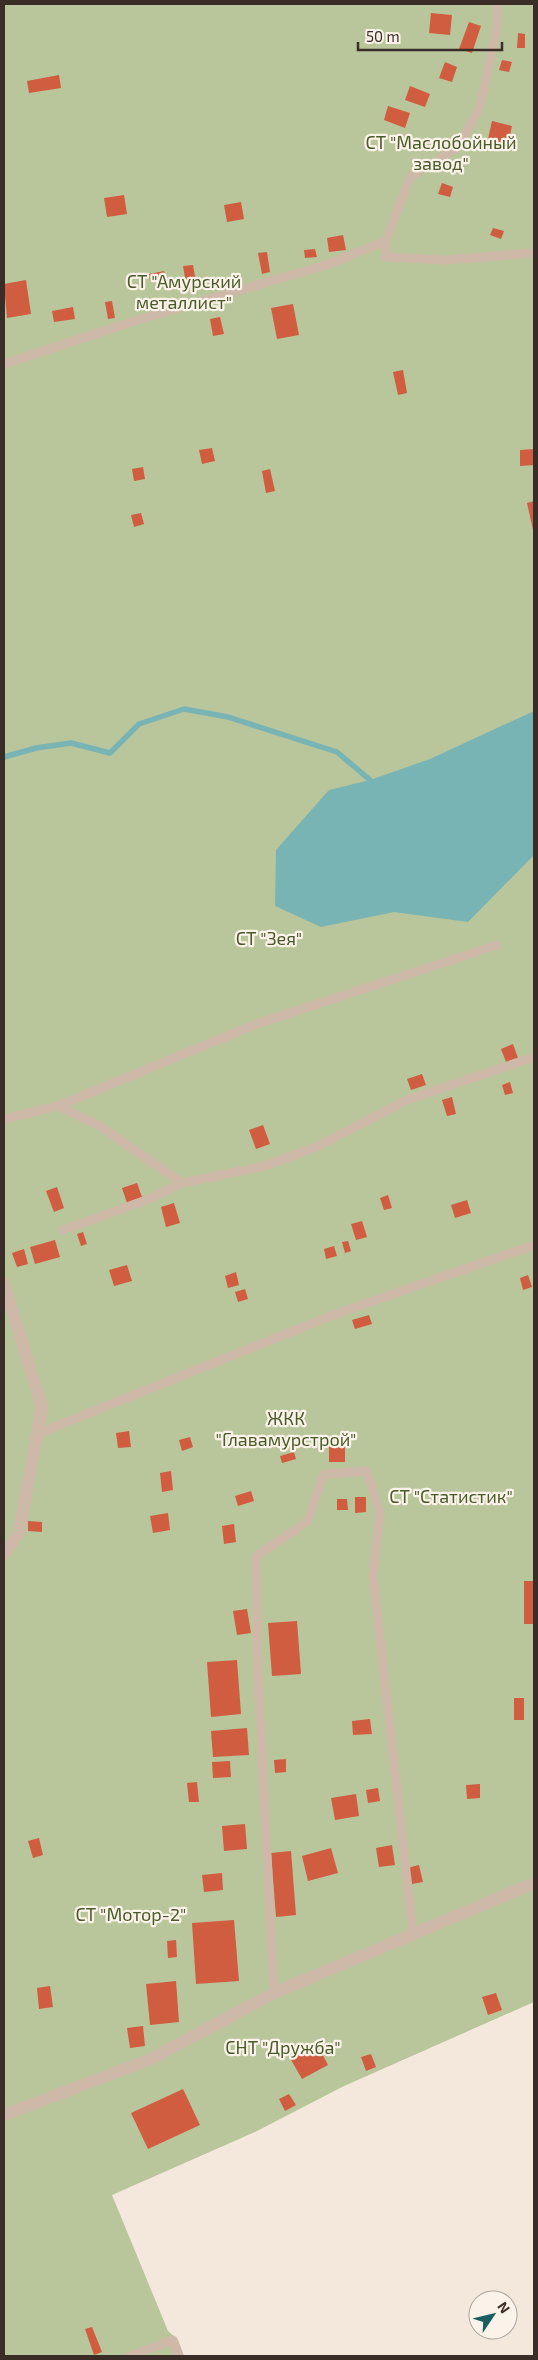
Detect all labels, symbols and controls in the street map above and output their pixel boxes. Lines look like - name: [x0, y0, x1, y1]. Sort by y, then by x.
- scale bar: [358, 20, 502, 52]
- text: 50 m: [366, 27, 400, 45]
- park label: СТ "Маслобойный завод": [365, 131, 517, 174]
- park label: СТ "Амурский металлист": [127, 270, 241, 313]
- park label: СТ "Зея": [236, 927, 302, 949]
- park label: ЖКК "Главамурстрой": [216, 1407, 356, 1450]
- park label: СТ "Статистик": [389, 1485, 513, 1507]
- park label: СТ "Мотор-2": [76, 1903, 186, 1925]
- park label: СНТ "Дружба": [225, 2036, 341, 2058]
- north arrow: [468, 2290, 518, 2340]
- text: N: [494, 2298, 514, 2316]

